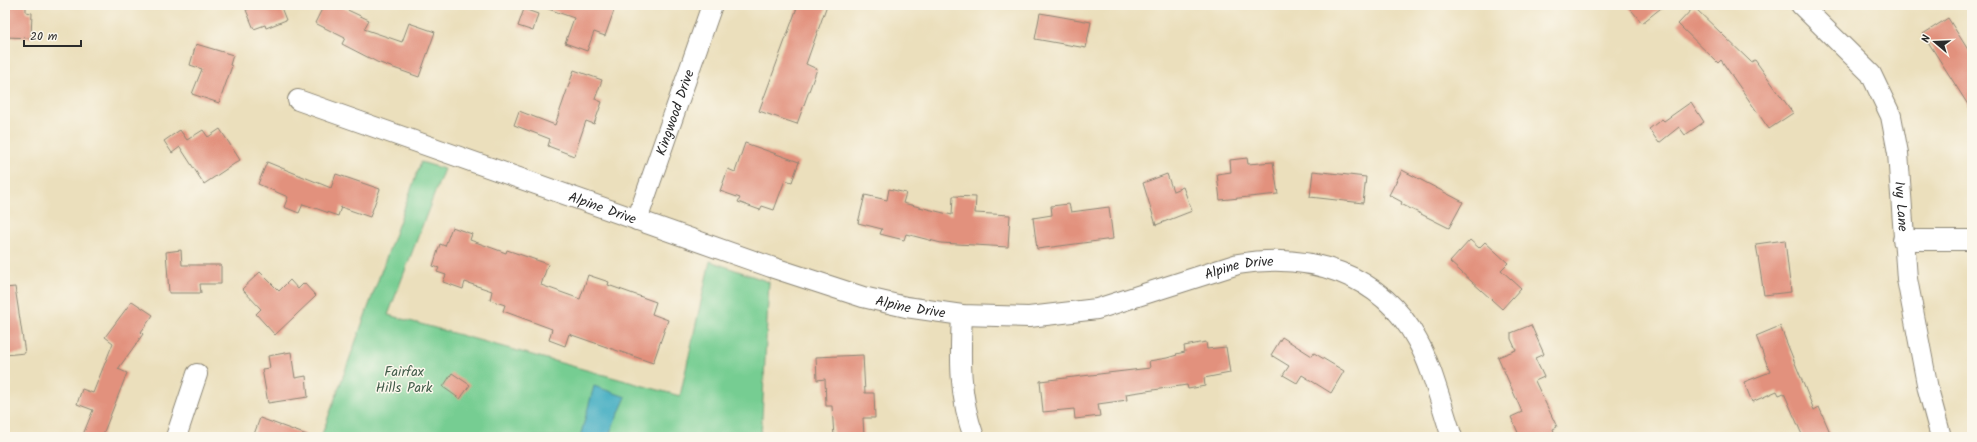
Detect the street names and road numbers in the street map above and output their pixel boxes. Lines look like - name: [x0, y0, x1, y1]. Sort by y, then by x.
- street label: Kingwood Drive: [650, 66, 701, 159]
- street label: Ivy Lane: [1888, 181, 1914, 233]
- street label: Alpine Drive: [565, 186, 640, 231]
- street label: Alpine Drive: [1202, 251, 1275, 286]
- street label: Alpine Drive: [873, 290, 947, 325]

